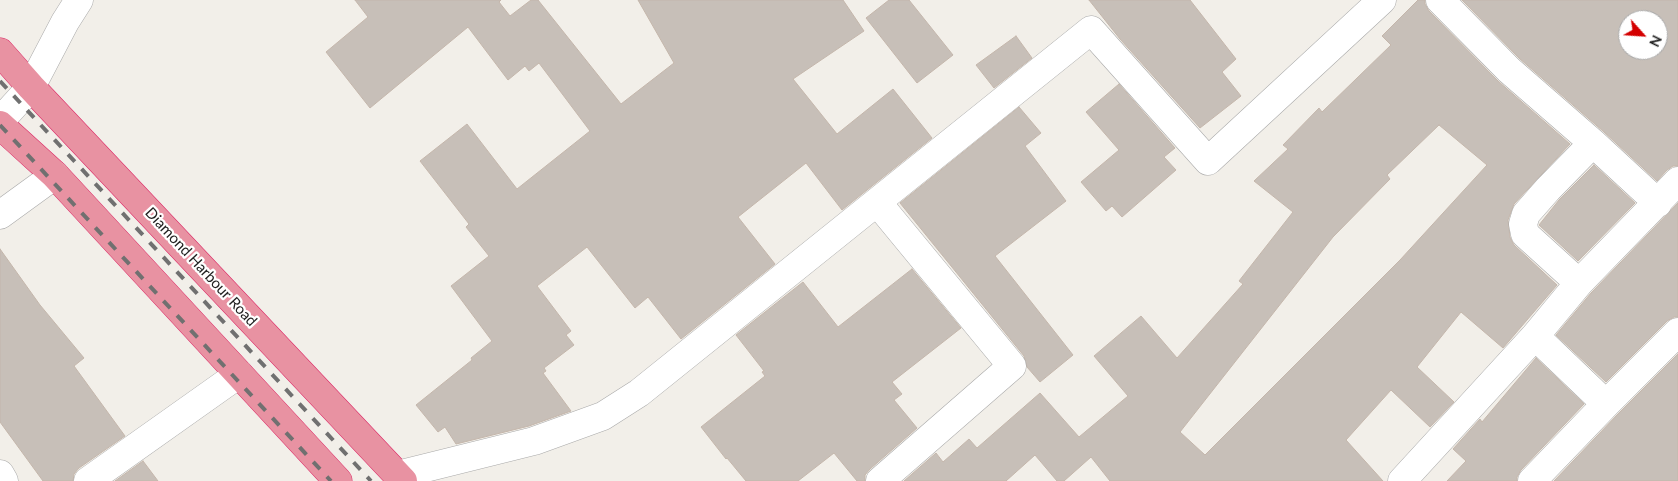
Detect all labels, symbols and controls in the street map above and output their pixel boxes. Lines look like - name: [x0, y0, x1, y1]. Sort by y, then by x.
- north arrow: [1618, 10, 1668, 60]
- text: N: [1646, 33, 1666, 50]
- street label: Diamond Harbour Road: [141, 204, 261, 330]

